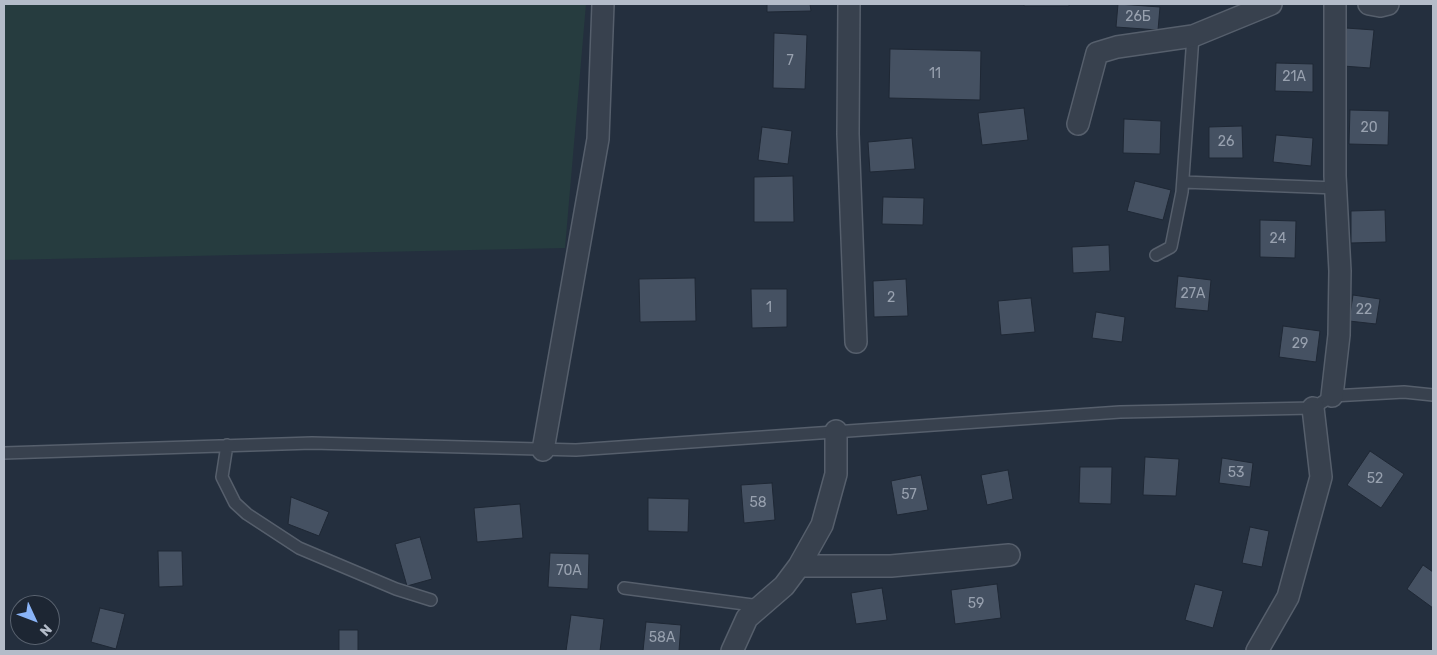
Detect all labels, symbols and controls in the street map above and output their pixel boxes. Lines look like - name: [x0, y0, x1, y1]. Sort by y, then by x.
- house number: 26Б: [1125, 9, 1151, 25]
- house number: 7: [786, 53, 794, 69]
- house number: 11: [929, 66, 941, 82]
- house number: 21А: [1282, 69, 1306, 85]
- house number: 20: [1360, 120, 1378, 136]
- house number: 26: [1218, 134, 1234, 150]
- house number: 24: [1270, 231, 1286, 247]
- house number: 27А: [1181, 286, 1205, 302]
- house number: 2: [887, 290, 895, 306]
- house number: 1: [766, 300, 772, 316]
- house number: 22: [1356, 302, 1372, 318]
- house number: 29: [1292, 336, 1308, 352]
- house number: 53: [1228, 465, 1244, 481]
- house number: 52: [1367, 471, 1383, 487]
- house number: 57: [901, 487, 917, 503]
- house number: 58: [749, 495, 767, 511]
- house number: 70А: [556, 563, 582, 579]
- north arrow: [10, 595, 60, 645]
- house number: 59: [968, 596, 984, 612]
- text: N: [36, 620, 55, 639]
- house number: 58А: [649, 630, 675, 646]

